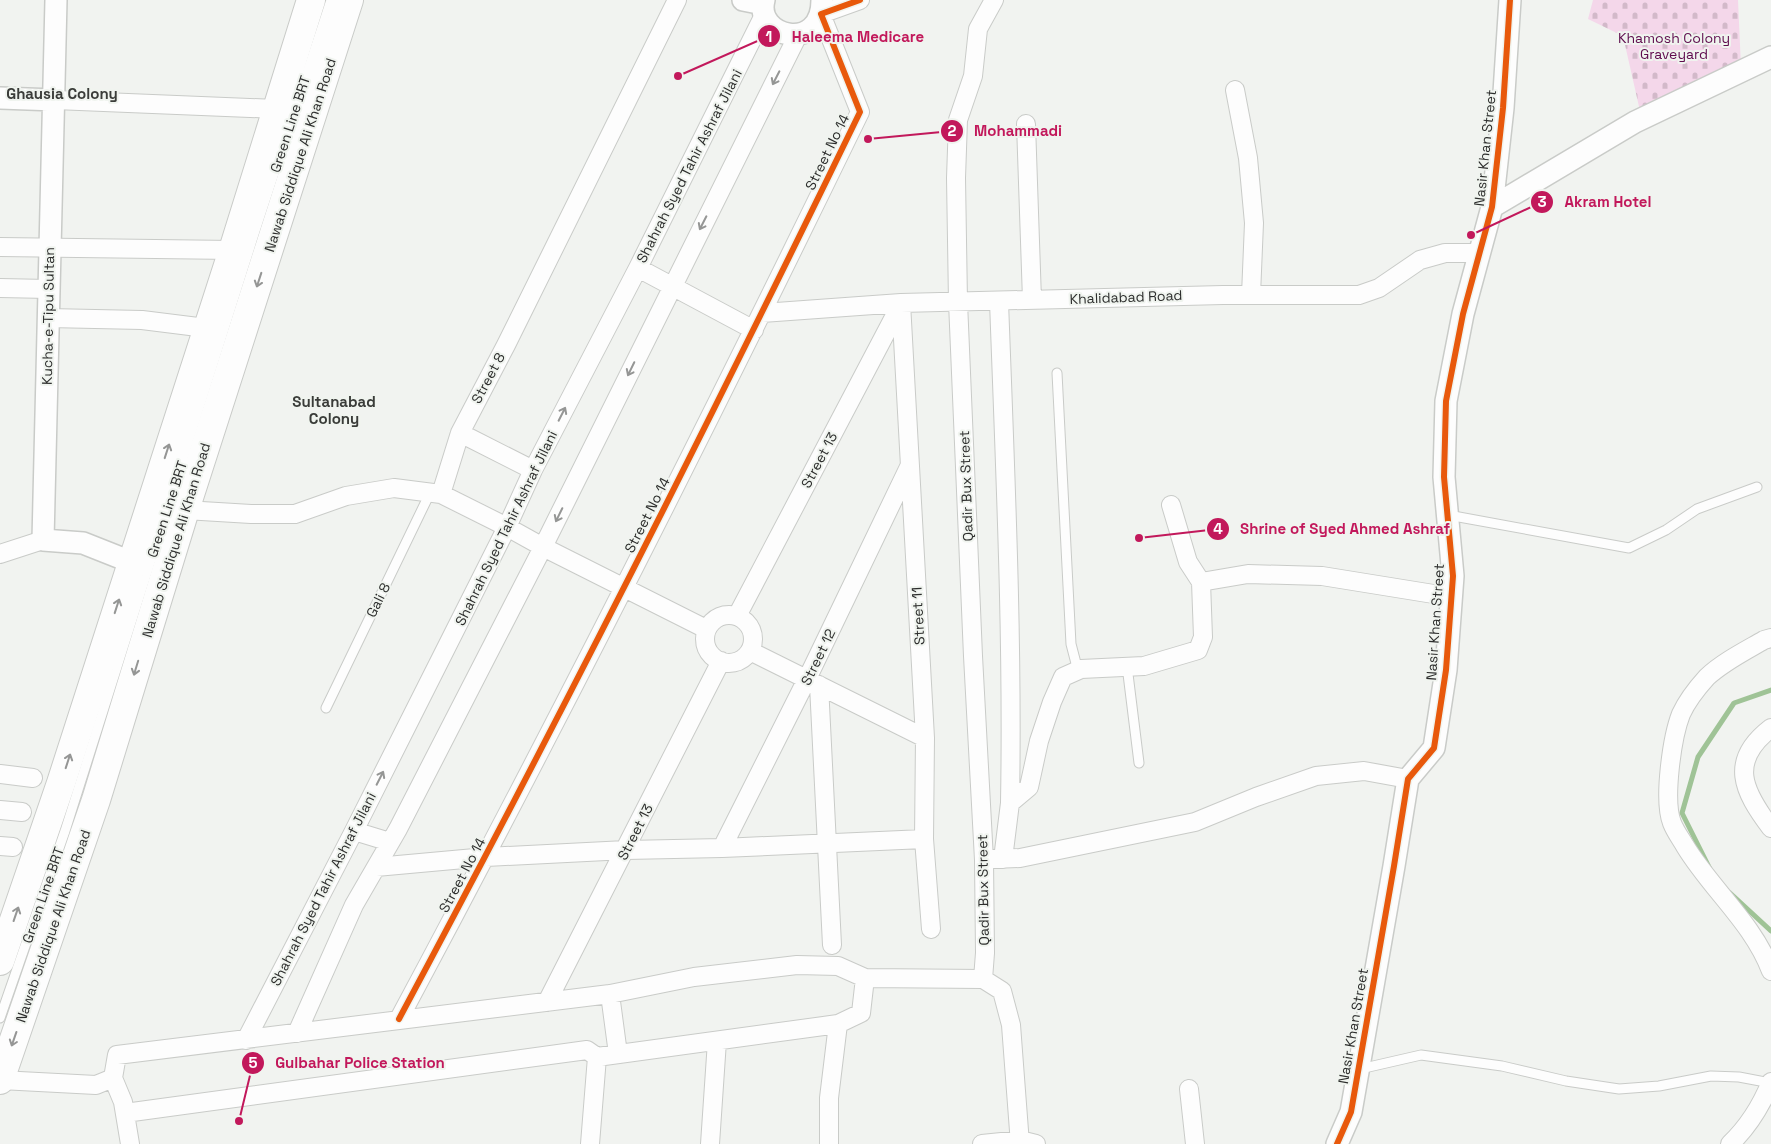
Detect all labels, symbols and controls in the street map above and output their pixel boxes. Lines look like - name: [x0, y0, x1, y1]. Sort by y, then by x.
- callout: Haleema Medicare: [757, 21, 934, 51]
- text: 1: [766, 27, 772, 46]
- text: Haleema Medicare: [792, 27, 925, 46]
- park label: Khamosh Colony Graveyard: [1618, 29, 1730, 63]
- street label: Nawab Siddique Ali Khan Road: [260, 56, 340, 254]
- street label: Shahrah Syed Tahir Ashraf Jilani: [632, 66, 746, 266]
- one-way arrow: [771, 70, 780, 85]
- street label: Green Line BRT: [266, 73, 314, 175]
- district label: Ghausia Colony: [6, 84, 118, 103]
- street label: Nasir Khan Street: [1470, 89, 1500, 207]
- street label: Street No 14: [801, 111, 853, 193]
- callout: Mohammadi: [939, 116, 1072, 146]
- text: 2: [948, 121, 957, 140]
- text: Mohammadi: [974, 121, 1062, 140]
- callout: Akram Hotel: [1529, 187, 1661, 217]
- text: 3: [1537, 192, 1547, 211]
- text: Akram Hotel: [1564, 192, 1652, 211]
- one-way arrow: [698, 216, 708, 231]
- street label: Kucha-e-Tipu Sultan: [38, 247, 58, 385]
- one-way arrow: [254, 271, 264, 287]
- street label: Khalidabad Road: [1069, 286, 1183, 308]
- street label: Street 8: [467, 349, 509, 407]
- one-way arrow: [626, 361, 635, 376]
- district label: Sultanabad Colony: [292, 392, 376, 428]
- one-way arrow: [558, 407, 567, 422]
- street label: Shahrah Syed Tahir Ashraf Jilani: [451, 427, 561, 629]
- street label: Street 13: [797, 429, 841, 491]
- street label: Qadir Bux Street: [955, 430, 977, 542]
- street label: Nawab Siddique Ali Khan Road: [138, 440, 214, 640]
- one-way arrow: [163, 444, 172, 459]
- street label: Green Line BRT: [143, 458, 191, 560]
- street label: Street No 14: [620, 474, 674, 556]
- one-way arrow: [554, 507, 564, 522]
- callout: Shrine of Syed Ahmed Ashraf: [1205, 514, 1460, 544]
- text: 4: [1213, 519, 1223, 538]
- text: Shrine of Syed Ahmed Ashraf: [1240, 519, 1450, 538]
- street label: Nasir Khan Street: [1422, 563, 1448, 681]
- street label: Gali 8: [362, 579, 394, 620]
- street label: Street 11: [907, 587, 929, 645]
- one-way arrow: [113, 598, 123, 614]
- street label: Street 12: [797, 626, 839, 688]
- one-way arrow: [131, 660, 141, 676]
- one-way arrow: [64, 753, 73, 769]
- one-way arrow: [375, 771, 385, 786]
- street label: Shahrah Syed Tahir Ashraf Jilani: [266, 789, 380, 989]
- street label: Street 13: [613, 801, 657, 863]
- street label: Nawab Siddique Ali Khan Road: [11, 827, 95, 1025]
- street label: Street No 14: [435, 834, 489, 916]
- street label: Qadir Bux Street: [973, 834, 993, 946]
- street label: Green Line BRT: [18, 844, 68, 946]
- one-way arrow: [12, 907, 21, 923]
- street label: Nasir Khan Street: [1334, 967, 1372, 1085]
- one-way arrow: [9, 1030, 18, 1046]
- callout: Gulbahar Police Station: [240, 1048, 455, 1078]
- text: 5: [248, 1053, 258, 1072]
- text: Gulbahar Police Station: [275, 1053, 445, 1072]

